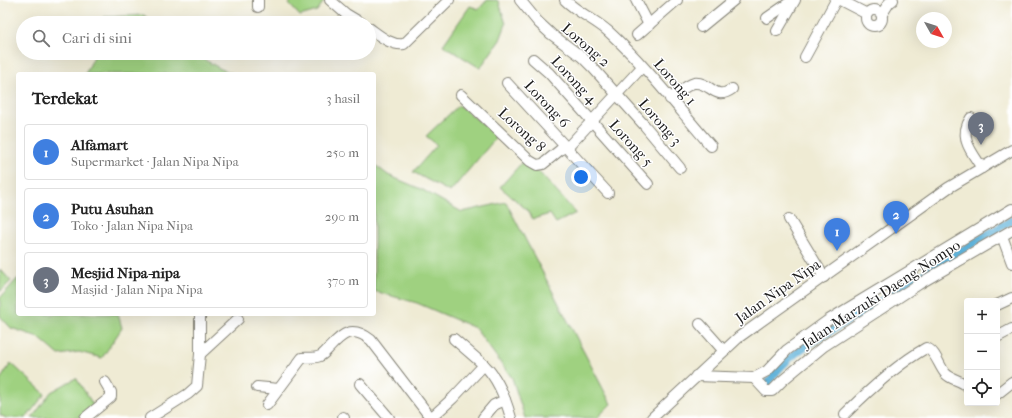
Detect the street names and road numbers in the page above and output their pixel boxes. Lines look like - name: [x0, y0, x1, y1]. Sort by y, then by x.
- street label: Lorong 2: [558, 19, 614, 71]
- street label: Lorong 4: [547, 52, 602, 109]
- street label: Lorong 1: [650, 55, 700, 109]
- street label: Lorong 6: [520, 76, 574, 132]
- street label: Lorong 3: [635, 95, 685, 149]
- street label: Lorong 8: [494, 104, 550, 156]
- street label: Lorong 5: [605, 116, 657, 170]
- street label: Jalan Marzuki Daeng Nompo: [798, 236, 964, 353]
- street label: Jalan Nipa Nipa: [731, 254, 825, 328]

